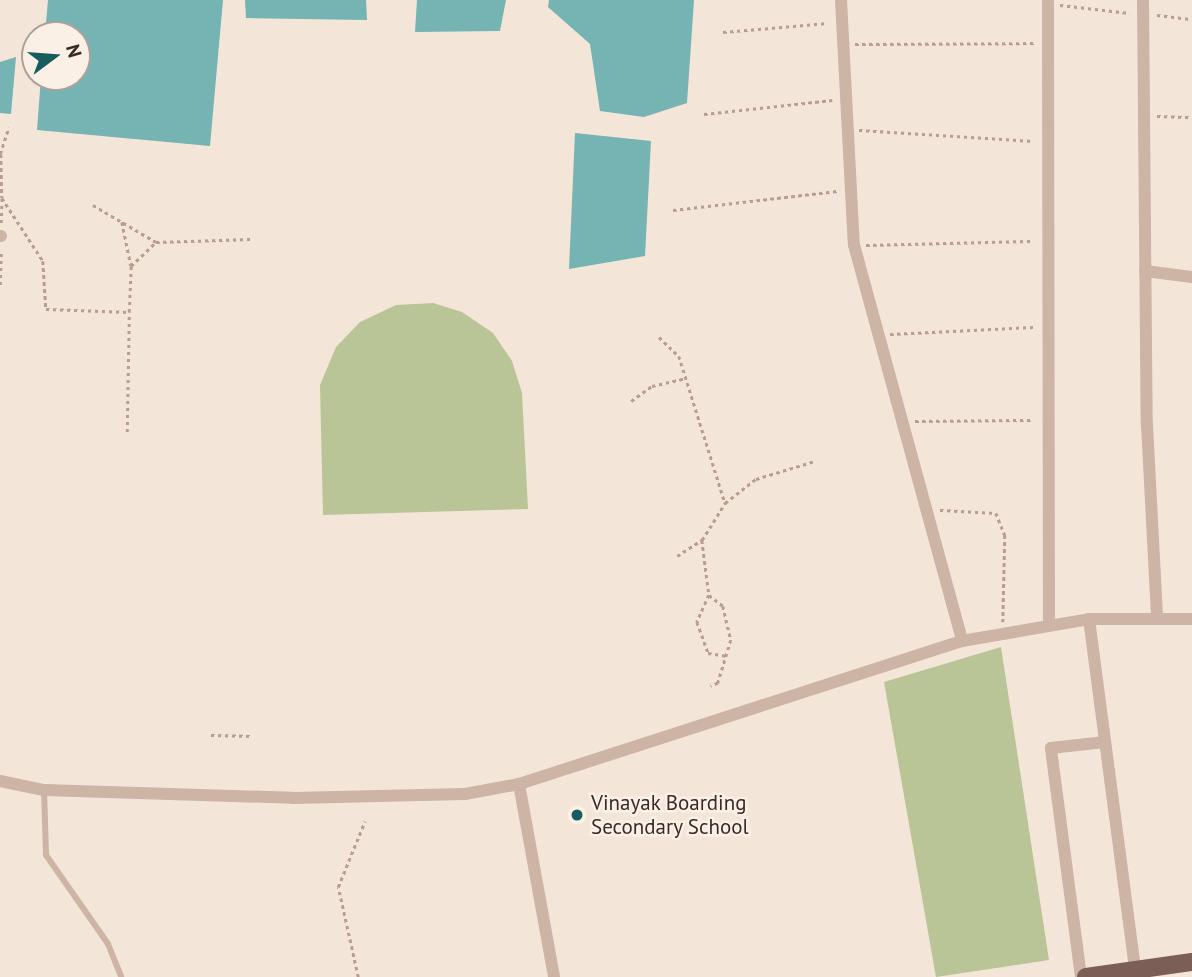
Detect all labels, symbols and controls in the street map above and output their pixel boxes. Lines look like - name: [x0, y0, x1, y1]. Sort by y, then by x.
- north arrow: [21, 21, 91, 91]
- text: N: [61, 41, 88, 60]
- place label: Vinayak Boarding Secondary School: [591, 790, 749, 840]
- marker: Vinayak Boarding Secondary School: [569, 807, 585, 823]

